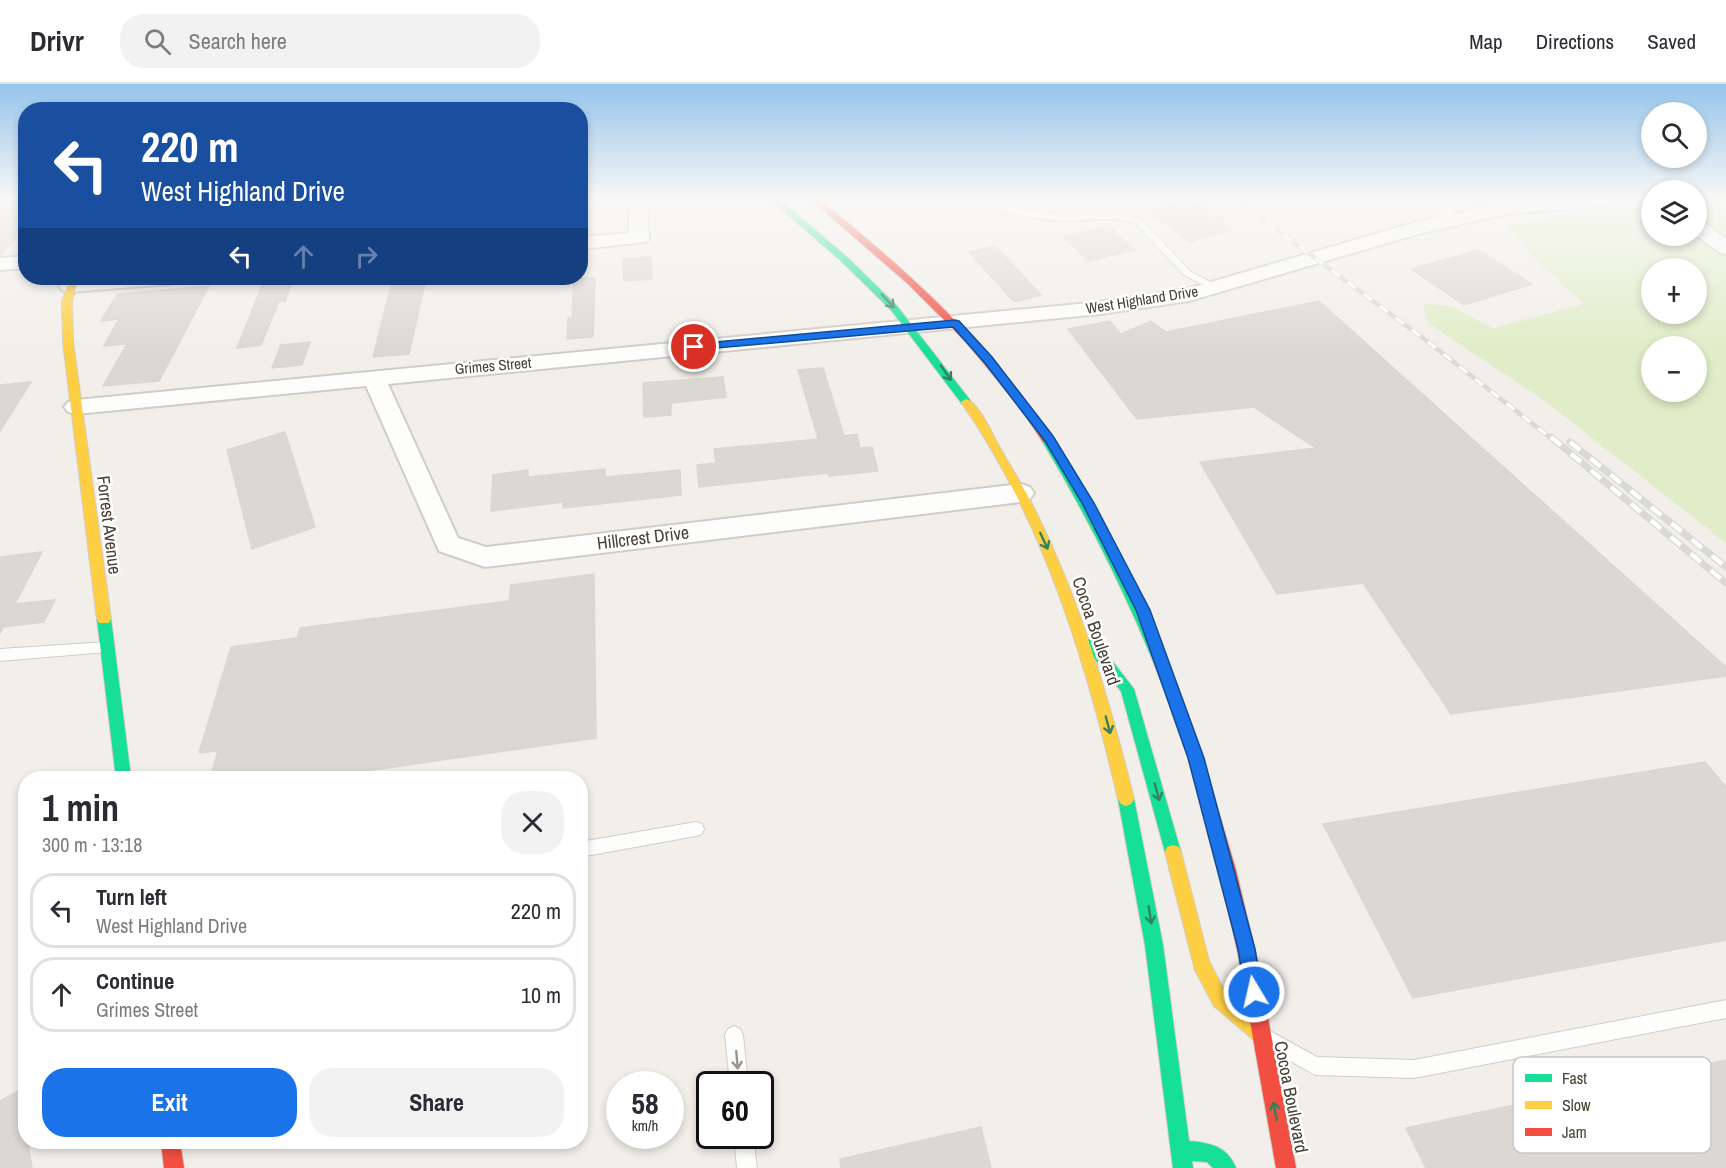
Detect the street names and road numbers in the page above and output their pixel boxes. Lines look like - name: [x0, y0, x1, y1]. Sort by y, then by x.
- street label: West Highland Drive: [1084, 280, 1200, 319]
- street label: Grimes Street: [454, 352, 533, 379]
- street label: Forrest Avenue: [91, 474, 128, 576]
- street label: Hillcrest Drive: [595, 519, 690, 556]
- street label: Cocoa Boulevard: [1066, 573, 1127, 688]
- street label: Cocoa Boulevard: [1268, 1039, 1315, 1155]

